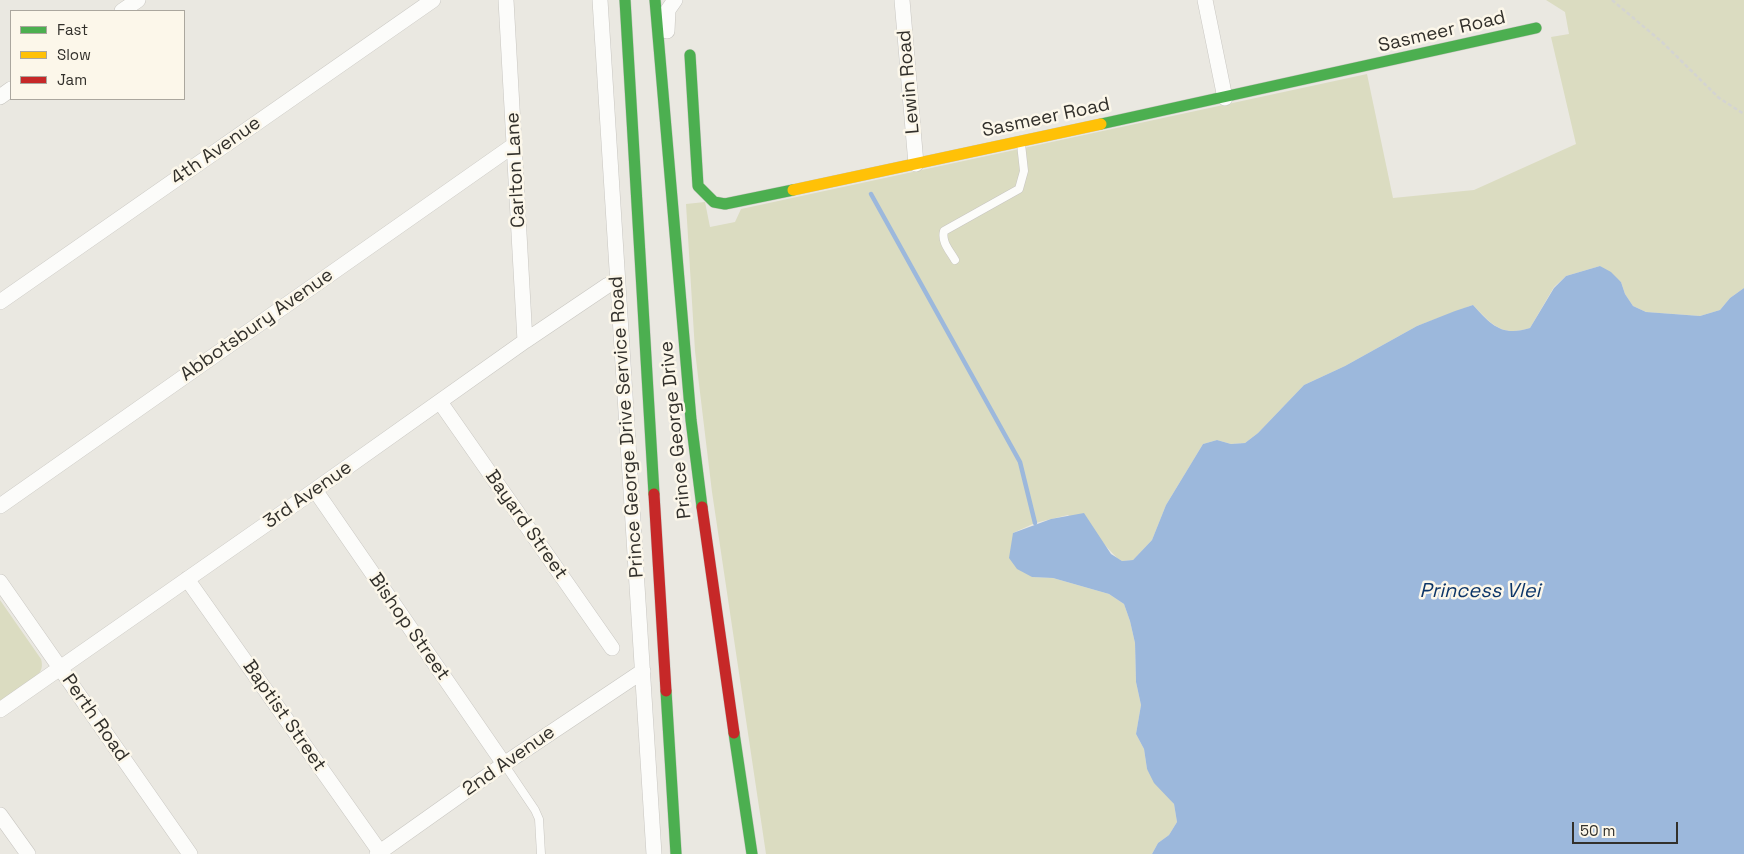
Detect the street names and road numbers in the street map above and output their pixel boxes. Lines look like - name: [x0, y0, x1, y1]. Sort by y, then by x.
- street label: Sasmeer Road: [1376, 6, 1508, 58]
- street label: Lewin Road: [893, 29, 925, 135]
- street label: Sasmeer Road: [980, 93, 1112, 143]
- street label: 4th Avenue: [167, 112, 265, 190]
- street label: Carlton Lane: [502, 112, 530, 228]
- street label: Abbotsbury Avenue: [176, 264, 338, 386]
- street label: Prince George Drive Service Road: [605, 275, 649, 579]
- street label: Prince George Drive: [655, 340, 697, 520]
- street label: 3rd Avenue: [259, 456, 357, 534]
- street label: Bayard Street: [480, 466, 572, 584]
- street label: Bishop Street: [364, 569, 454, 685]
- street label: Baptist Street: [237, 656, 331, 776]
- street label: Perth Road: [57, 670, 133, 766]
- street label: 2nd Avenue: [459, 721, 559, 801]

